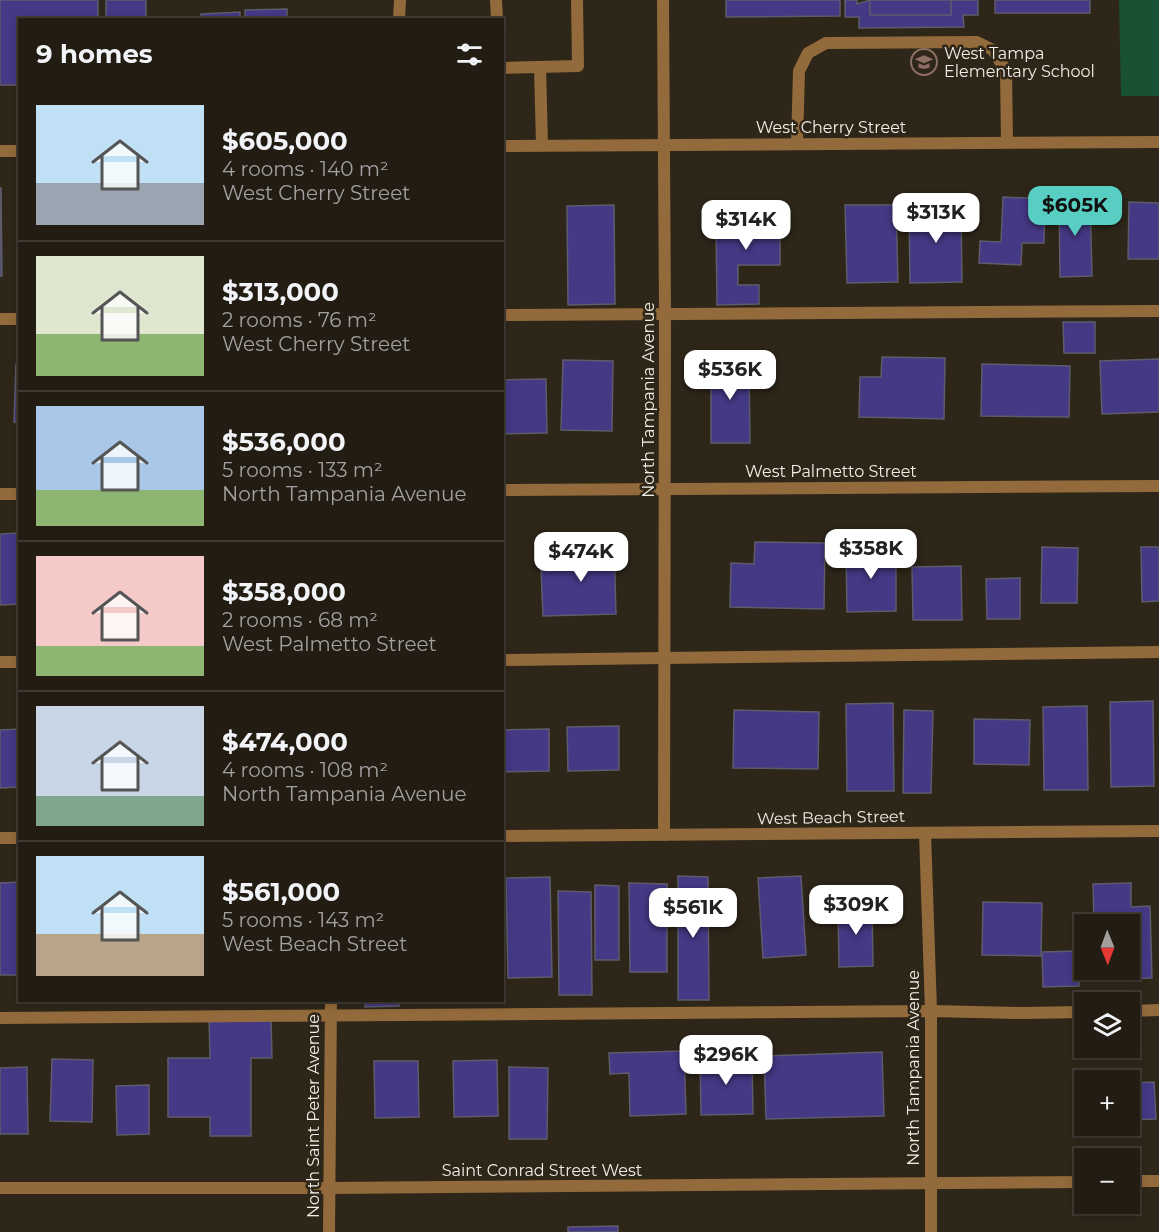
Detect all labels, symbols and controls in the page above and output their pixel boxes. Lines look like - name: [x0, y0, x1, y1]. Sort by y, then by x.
- text: 9 homes: [36, 38, 153, 70]
- icon: filters: [453, 38, 486, 71]
- place label: West Tampa Elementary School: [944, 44, 1095, 81]
- school or university icon: West Tampa Elementary School: [909, 47, 939, 77]
- street label: West Cherry Street: [756, 118, 907, 137]
- text: $605,000: [222, 125, 348, 157]
- icon: home: [84, 129, 156, 201]
- text: 4 rooms · 140 m²: [222, 157, 389, 181]
- text: West Cherry Street: [222, 181, 410, 205]
- pin: $605K: [1033, 186, 1117, 237]
- pin: $313K: [894, 193, 978, 244]
- text: $605K: [1042, 193, 1108, 217]
- pin: $314K: [704, 200, 788, 251]
- text: $313K: [906, 200, 966, 224]
- text: $314K: [716, 207, 776, 231]
- text: $313,000: [222, 276, 339, 308]
- icon: home: [84, 280, 156, 352]
- street label: North Tampania Avenue: [639, 302, 658, 498]
- text: 2 rooms · 76 m²: [222, 308, 377, 332]
- text: West Cherry Street: [222, 332, 410, 356]
- pin: $536K: [688, 350, 772, 401]
- text: $536K: [698, 357, 762, 381]
- text: $536,000: [222, 426, 346, 458]
- icon: home: [84, 430, 156, 502]
- text: 5 rooms · 133 m²: [222, 458, 383, 482]
- street label: West Palmetto Street: [745, 462, 917, 481]
- text: North Tampania Avenue: [222, 482, 467, 506]
- pin: $358K: [829, 529, 913, 580]
- pin: $474K: [539, 532, 623, 583]
- text: $358K: [839, 536, 903, 560]
- text: $474K: [548, 539, 614, 563]
- text: $358,000: [222, 576, 346, 608]
- icon: home: [84, 580, 156, 652]
- text: 2 rooms · 68 m²: [222, 608, 378, 632]
- text: West Palmetto Street: [222, 632, 437, 656]
- text: $474,000: [222, 726, 348, 758]
- icon: home: [84, 730, 156, 802]
- text: 4 rooms · 108 m²: [222, 758, 388, 782]
- text: North Tampania Avenue: [222, 782, 467, 806]
- street label: West Beach Street: [757, 807, 906, 828]
- text: $561,000: [222, 876, 340, 908]
- icon: home: [84, 880, 156, 952]
- pin: $309K: [814, 885, 898, 936]
- pin: $561K: [651, 888, 735, 939]
- text: $309K: [823, 892, 889, 916]
- text: $561K: [663, 895, 723, 919]
- text: 5 rooms · 143 m²: [222, 908, 384, 932]
- north arrow: [1074, 914, 1140, 980]
- map controls: [1074, 914, 1140, 1214]
- text: West Beach Street: [222, 932, 407, 956]
- street label: North Tampania Avenue: [904, 970, 923, 1166]
- button: layers: [1074, 992, 1140, 1058]
- street label: North Saint Peter Avenue: [304, 1014, 323, 1218]
- pin: $296K: [684, 1035, 768, 1086]
- text: $296K: [694, 1042, 758, 1066]
- button: +: [1074, 1070, 1140, 1136]
- button: −: [1074, 1148, 1140, 1214]
- street label: Saint Conrad Street West: [442, 1161, 643, 1180]

